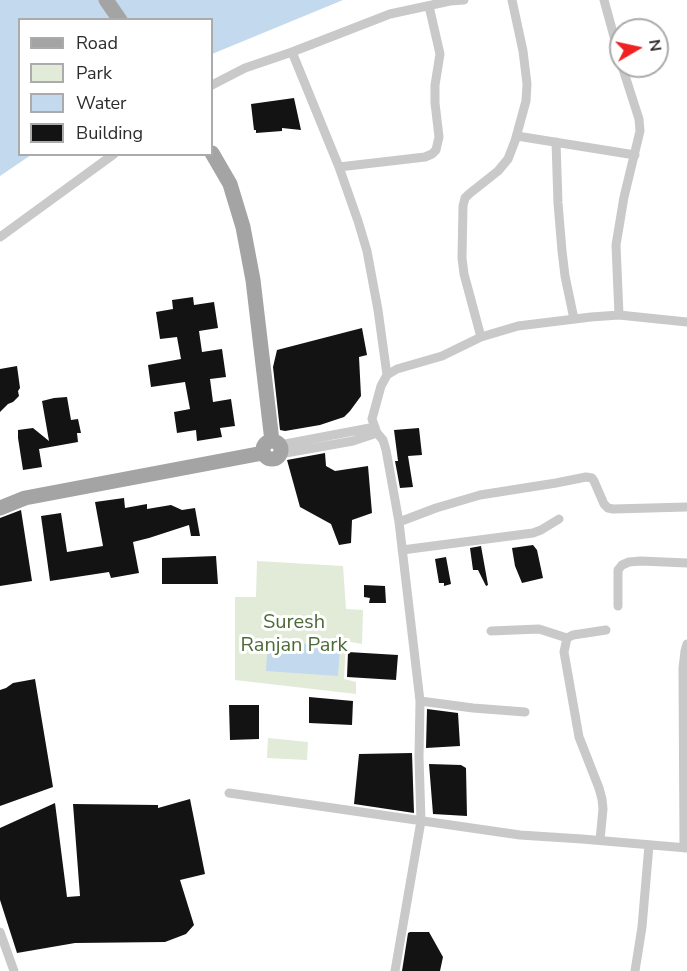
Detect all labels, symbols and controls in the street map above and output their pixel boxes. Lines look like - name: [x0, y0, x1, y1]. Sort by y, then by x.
- legend: [18, 18, 213, 156]
- north arrow: [609, 18, 669, 78]
- text: Road: [76, 31, 118, 55]
- text: N: [643, 38, 667, 53]
- text: Park: [76, 61, 112, 85]
- text: Water: [76, 91, 127, 115]
- text: Building: [76, 121, 143, 145]
- park label: Suresh Ranjan Park: [240, 611, 348, 658]

